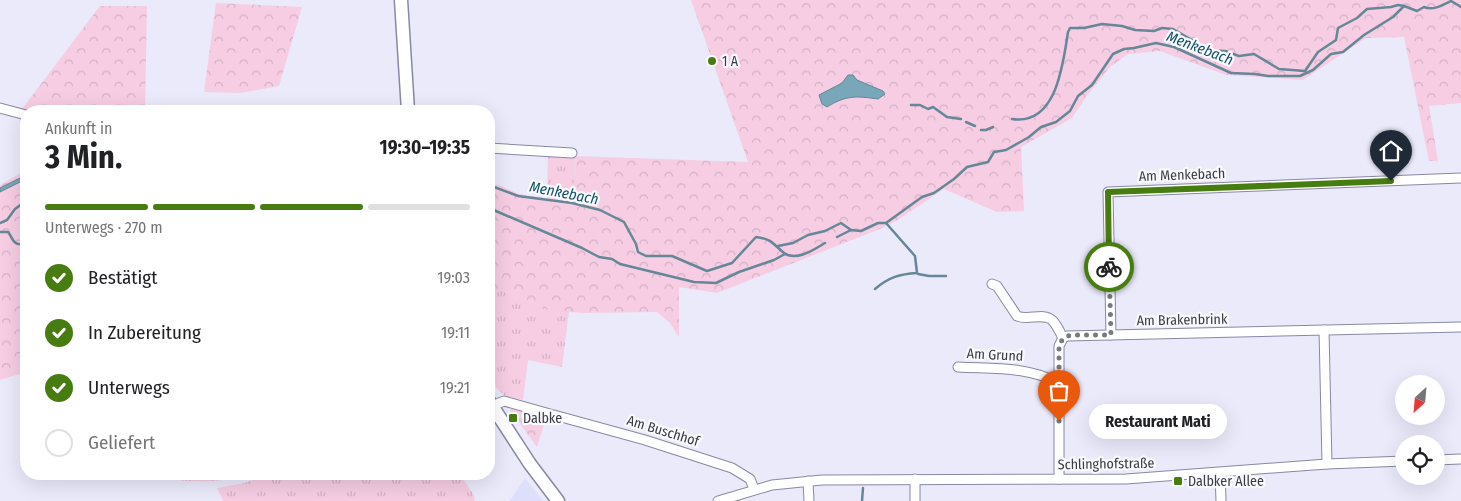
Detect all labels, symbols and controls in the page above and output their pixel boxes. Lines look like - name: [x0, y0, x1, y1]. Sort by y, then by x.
- water label: Menkebach: [1164, 27, 1236, 69]
- place label: 1 A: [722, 53, 739, 70]
- marker: 1 A: [706, 55, 718, 67]
- text: Ankunft in: [45, 119, 112, 138]
- pin: [1370, 130, 1412, 181]
- text: 19:30–19:35: [380, 136, 470, 159]
- icon: home: [1377, 137, 1405, 165]
- text: 3 Min.: [45, 138, 122, 176]
- street label: Am Menkebach: [1138, 165, 1226, 185]
- water label: Menkebach: [528, 177, 600, 209]
- text: Unterwegs · 270 m: [45, 218, 163, 237]
- courier: [1084, 242, 1134, 292]
- icon: bike: [1095, 253, 1123, 281]
- icon: check: [45, 264, 73, 292]
- text: Bestätigt: [88, 266, 157, 289]
- text: 19:03: [437, 268, 470, 287]
- street label: Am Brakenbrink: [1136, 311, 1228, 329]
- icon: check: [45, 319, 73, 347]
- text: In Zubereitung: [88, 321, 201, 344]
- text: 19:11: [441, 323, 470, 342]
- street label: Am Grund: [966, 345, 1024, 365]
- pin: [1038, 370, 1080, 421]
- icon: check: [45, 374, 73, 402]
- north arrow: [1395, 375, 1445, 425]
- map controls: [1395, 375, 1445, 485]
- text: Unterwegs: [88, 376, 170, 399]
- icon: bag: [1045, 377, 1073, 405]
- text: 19:21: [440, 378, 470, 397]
- callout: Restaurant Mati: [1089, 404, 1226, 438]
- place label: Dalbke: [523, 410, 562, 427]
- marker: Dalbke: [507, 412, 519, 424]
- street label: Am Buschhof: [625, 412, 703, 451]
- text: Restaurant Mati: [1105, 412, 1211, 431]
- text: Geliefert: [88, 431, 155, 454]
- button: locate: [1395, 435, 1445, 485]
- street label: Schlinghofstraße: [1057, 455, 1155, 473]
- place label: Dalbker Allee: [1188, 473, 1264, 490]
- marker: Dalbker Allee: [1172, 475, 1184, 487]

